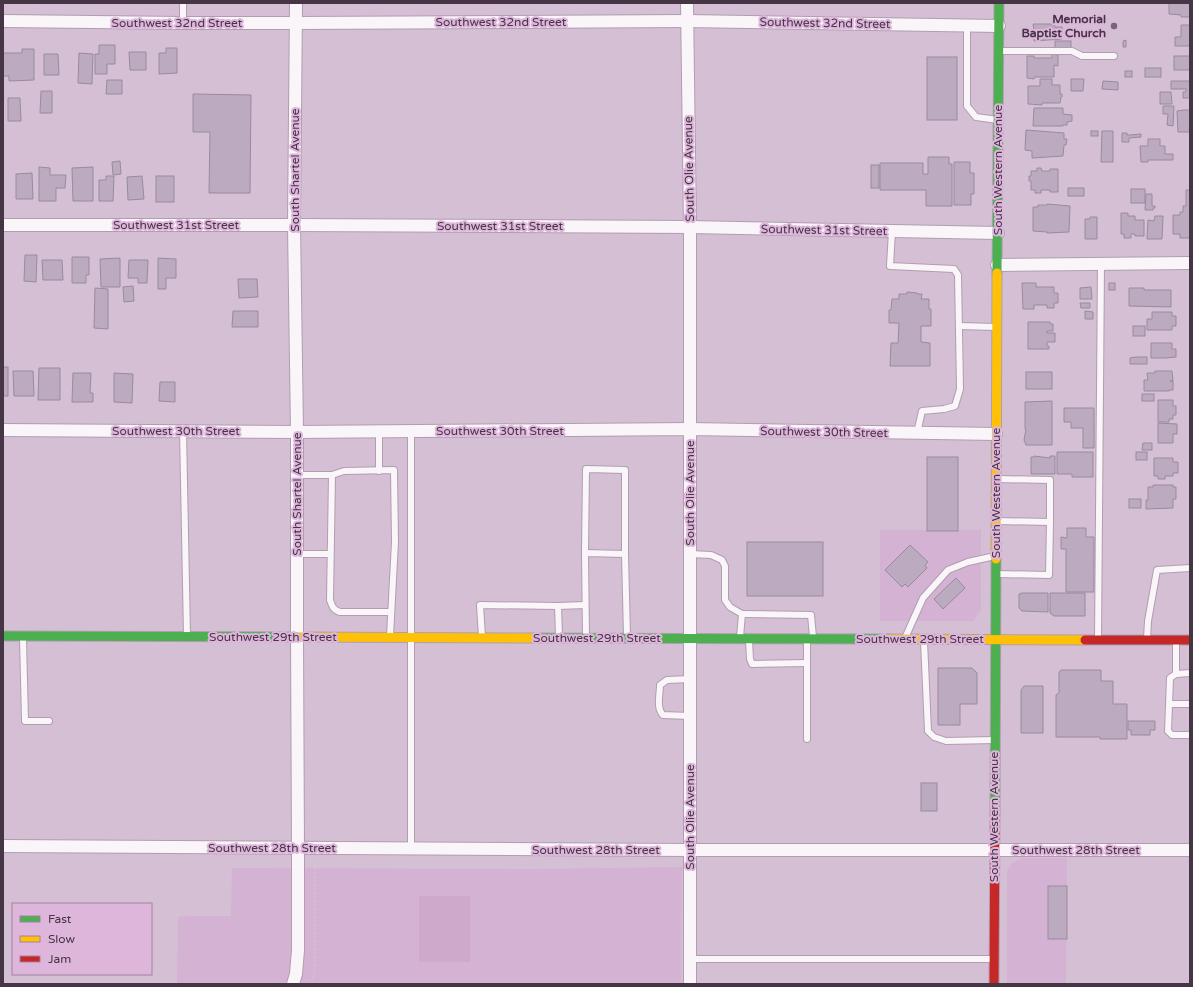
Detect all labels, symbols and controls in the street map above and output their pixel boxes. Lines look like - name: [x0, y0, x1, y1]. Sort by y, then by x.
- place label: Memorial Baptist Church: [1021, 12, 1106, 41]
- street label: Southwest 32nd Street: [436, 15, 567, 29]
- street label: Southwest 32nd Street: [759, 15, 891, 31]
- street label: Southwest 32nd Street: [112, 16, 243, 30]
- marker: Memorial Baptist Church: [1109, 21, 1119, 31]
- street label: South Western Avenue: [991, 105, 1005, 235]
- street label: South Shartel Avenue: [288, 108, 302, 232]
- street label: South Olie Avenue: [681, 116, 697, 222]
- street label: Southwest 31st Street: [113, 218, 240, 232]
- street label: Southwest 31st Street: [437, 219, 564, 233]
- street label: Southwest 31st Street: [761, 222, 888, 238]
- street label: Southwest 30th Street: [112, 424, 240, 438]
- street label: Southwest 30th Street: [436, 424, 564, 438]
- street label: Southwest 30th Street: [760, 424, 888, 440]
- street label: South Western Avenue: [989, 428, 1003, 558]
- street label: South Shartel Avenue: [290, 432, 304, 556]
- street label: South Olie Avenue: [683, 440, 697, 546]
- street label: Southwest 29th Street: [209, 630, 337, 644]
- street label: Southwest 29th Street: [533, 631, 661, 645]
- street label: Southwest 29th Street: [856, 632, 984, 646]
- street label: South Western Avenue: [987, 752, 1001, 882]
- street label: South Olie Avenue: [683, 764, 697, 870]
- street label: Southwest 28th Street: [208, 841, 336, 855]
- street label: Southwest 28th Street: [532, 843, 660, 857]
- street label: Southwest 28th Street: [1012, 843, 1140, 857]
- legend: [12, 903, 152, 975]
- text: Fast: [48, 912, 72, 926]
- text: Slow: [48, 932, 75, 946]
- text: Jam: [48, 952, 71, 966]

